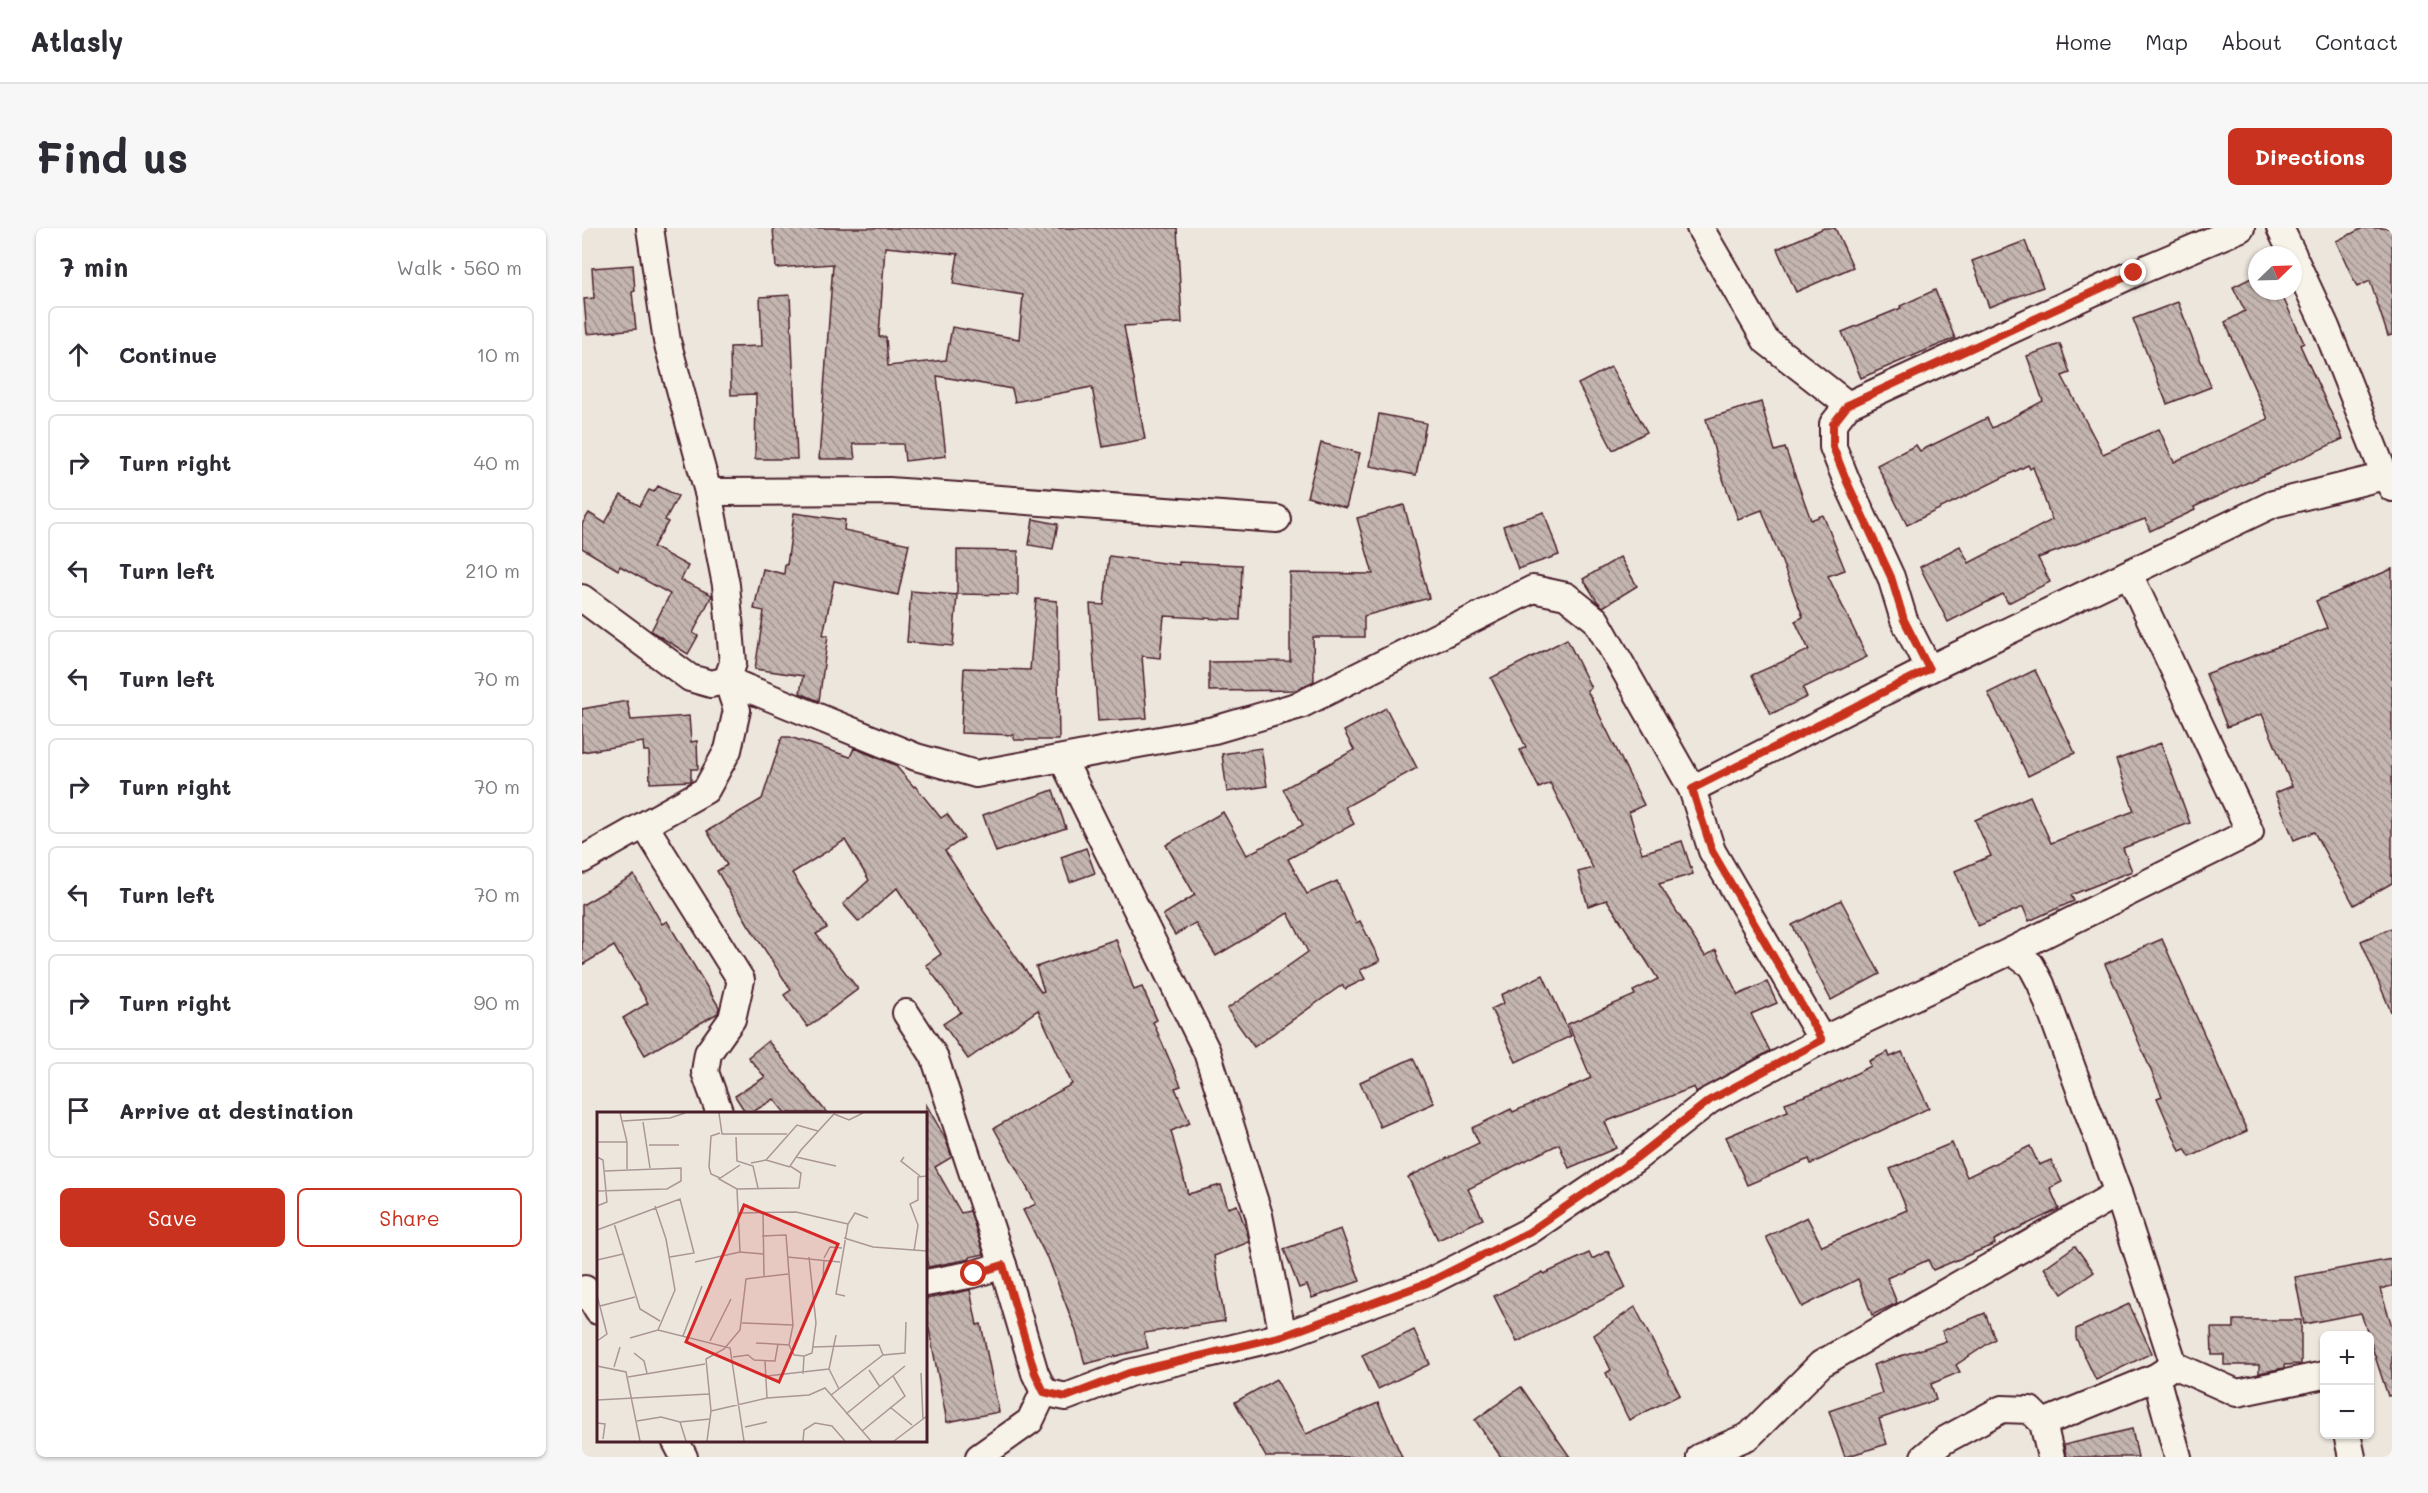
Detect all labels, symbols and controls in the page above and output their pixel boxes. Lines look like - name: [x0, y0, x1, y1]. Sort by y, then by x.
- text: Atlasly: [30, 23, 124, 59]
- text: Home: [2055, 28, 2112, 55]
- text: Map: [2145, 28, 2188, 55]
- text: About: [2221, 28, 2282, 55]
- text: Contact: [2315, 28, 2398, 55]
- button: Directions: [2228, 128, 2392, 185]
- text: Find us: [36, 129, 188, 184]
- north arrow: [2248, 246, 2302, 300]
- text: 7 min: [60, 250, 128, 284]
- text: Walk · 560 m: [396, 254, 522, 280]
- route end: [2120, 259, 2146, 285]
- icon: ahead: [62, 338, 95, 371]
- text: Continue: [119, 340, 217, 369]
- text: 10 m: [476, 341, 520, 367]
- icon: right: [62, 446, 95, 479]
- text: Turn right: [119, 448, 231, 477]
- text: 40 m: [474, 449, 520, 475]
- icon: left: [62, 554, 95, 587]
- text: Turn left: [119, 556, 215, 585]
- text: 210 m: [465, 557, 520, 583]
- icon: left: [62, 662, 95, 695]
- text: Turn left: [119, 664, 215, 693]
- text: 70 m: [474, 665, 520, 691]
- icon: right: [62, 770, 95, 803]
- text: Turn right: [119, 772, 231, 801]
- text: 70 m: [474, 773, 520, 799]
- icon: left: [62, 878, 95, 911]
- text: Turn left: [119, 880, 215, 909]
- text: 70 m: [474, 881, 520, 907]
- icon: right: [62, 986, 95, 1019]
- text: Turn right: [119, 988, 231, 1017]
- text: 90 m: [474, 989, 520, 1015]
- icon: arrive: [62, 1094, 95, 1127]
- text: Arrive at destination: [119, 1096, 354, 1125]
- inset map: [597, 1112, 927, 1442]
- button: Save: [60, 1188, 285, 1247]
- button: Share: [297, 1188, 522, 1247]
- route start: [960, 1260, 986, 1286]
- map controls: [2320, 1331, 2374, 1439]
- button: +: [2320, 1331, 2374, 1385]
- button: −: [2320, 1385, 2374, 1439]

